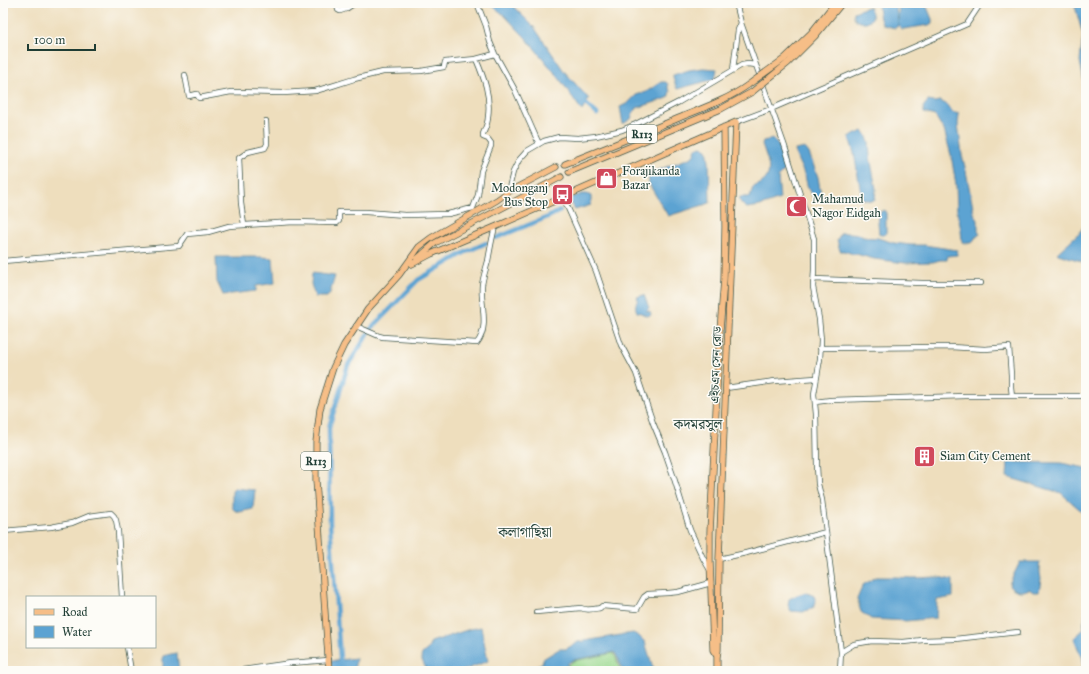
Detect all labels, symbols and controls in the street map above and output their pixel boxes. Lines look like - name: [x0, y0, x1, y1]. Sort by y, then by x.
- scale bar: [28, 26, 95, 52]
- text: 100 m: [34, 33, 65, 47]
- road number: R113: [627, 125, 657, 143]
- place label: Forajikanda Bazar: [622, 164, 681, 192]
- shop icon: Forajikanda Bazar: [594, 165, 620, 191]
- place label: Modonganj Bus Stop: [491, 181, 548, 209]
- bus stop icon: Modonganj Bus Stop: [550, 182, 576, 208]
- place label: Mahamud Nagor Eidgah: [812, 192, 881, 221]
- mosque icon: Mahamud Nagor Eidgah: [784, 193, 810, 219]
- street label: এইচএম সেন রোড: [707, 326, 724, 404]
- district label: কদমরসুল: [673, 416, 724, 433]
- building icon: Siam City Cement: [912, 443, 938, 469]
- place label: Siam City Cement: [940, 449, 1031, 463]
- road number: R113: [301, 452, 331, 470]
- district label: কলাগাছিয়া: [497, 524, 552, 541]
- legend: [26, 596, 156, 648]
- text: Road: [62, 605, 88, 619]
- text: Water: [62, 625, 92, 639]

